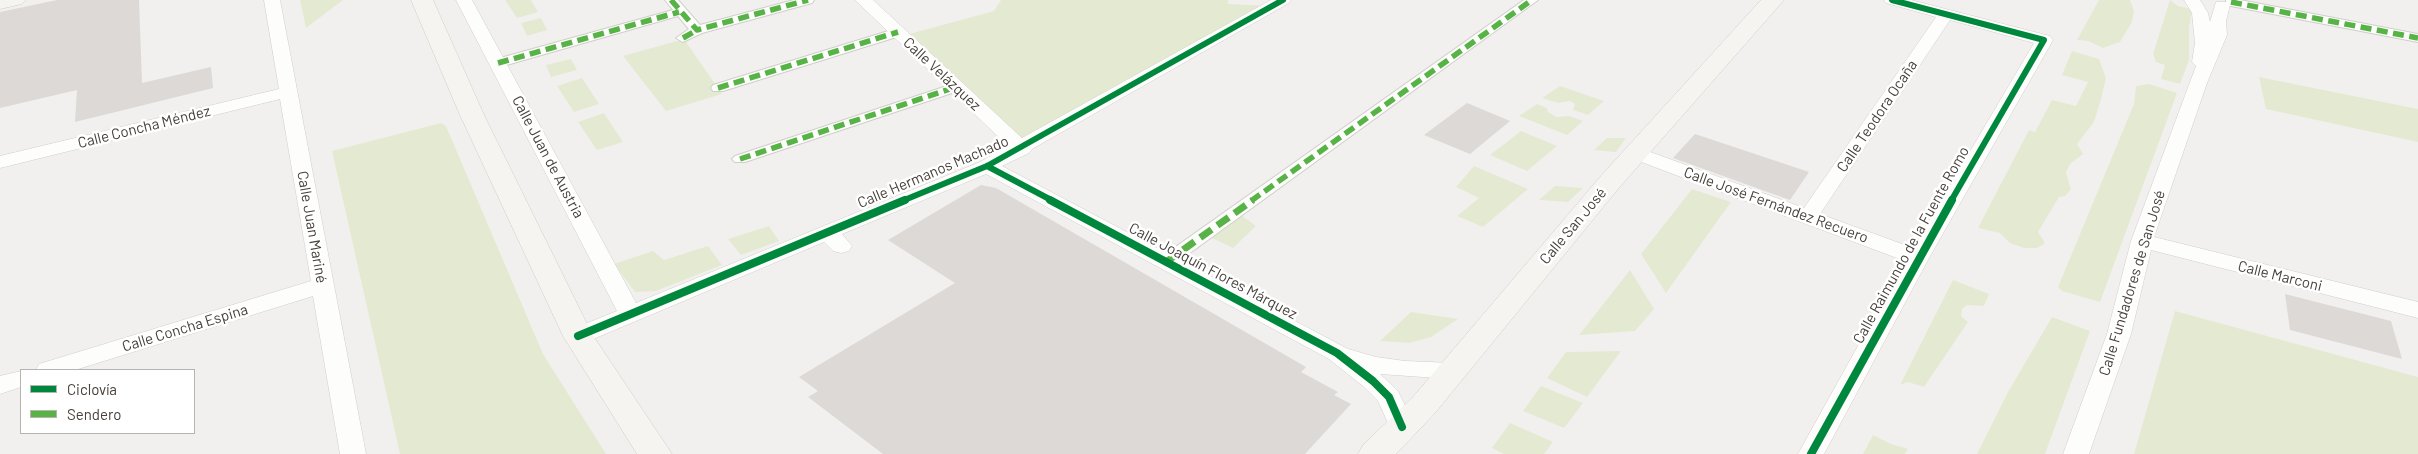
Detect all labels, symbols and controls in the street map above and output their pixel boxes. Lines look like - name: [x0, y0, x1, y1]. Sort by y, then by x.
- street label: Calle Velázquez: [900, 34, 984, 114]
- street label: Calle Teodora Ocaña: [1833, 57, 1921, 175]
- street label: Calle Juan de Austria: [508, 93, 588, 221]
- street label: Calle Concha Méndez: [76, 102, 212, 152]
- street label: Calle Hermanos Machado: [855, 132, 1011, 212]
- street label: Calle Raimundo de la Fuente Romo: [1849, 143, 1973, 347]
- street label: Calle José Fernández Recuero: [1681, 163, 1871, 247]
- street label: Calle Juan Mariné: [293, 169, 331, 285]
- street label: Calle San José: [1536, 184, 1610, 268]
- street label: Calle Fundadores de San José: [2095, 188, 2169, 378]
- street label: Calle Joaquín Flores Márquez: [1126, 219, 1300, 323]
- street label: Calle Marconi: [2236, 257, 2324, 295]
- street label: Calle Concha Espina: [120, 300, 250, 356]
- legend: [20, 369, 195, 434]
- text: Ciclovía: [67, 380, 117, 398]
- text: Sendero: [67, 405, 121, 423]

